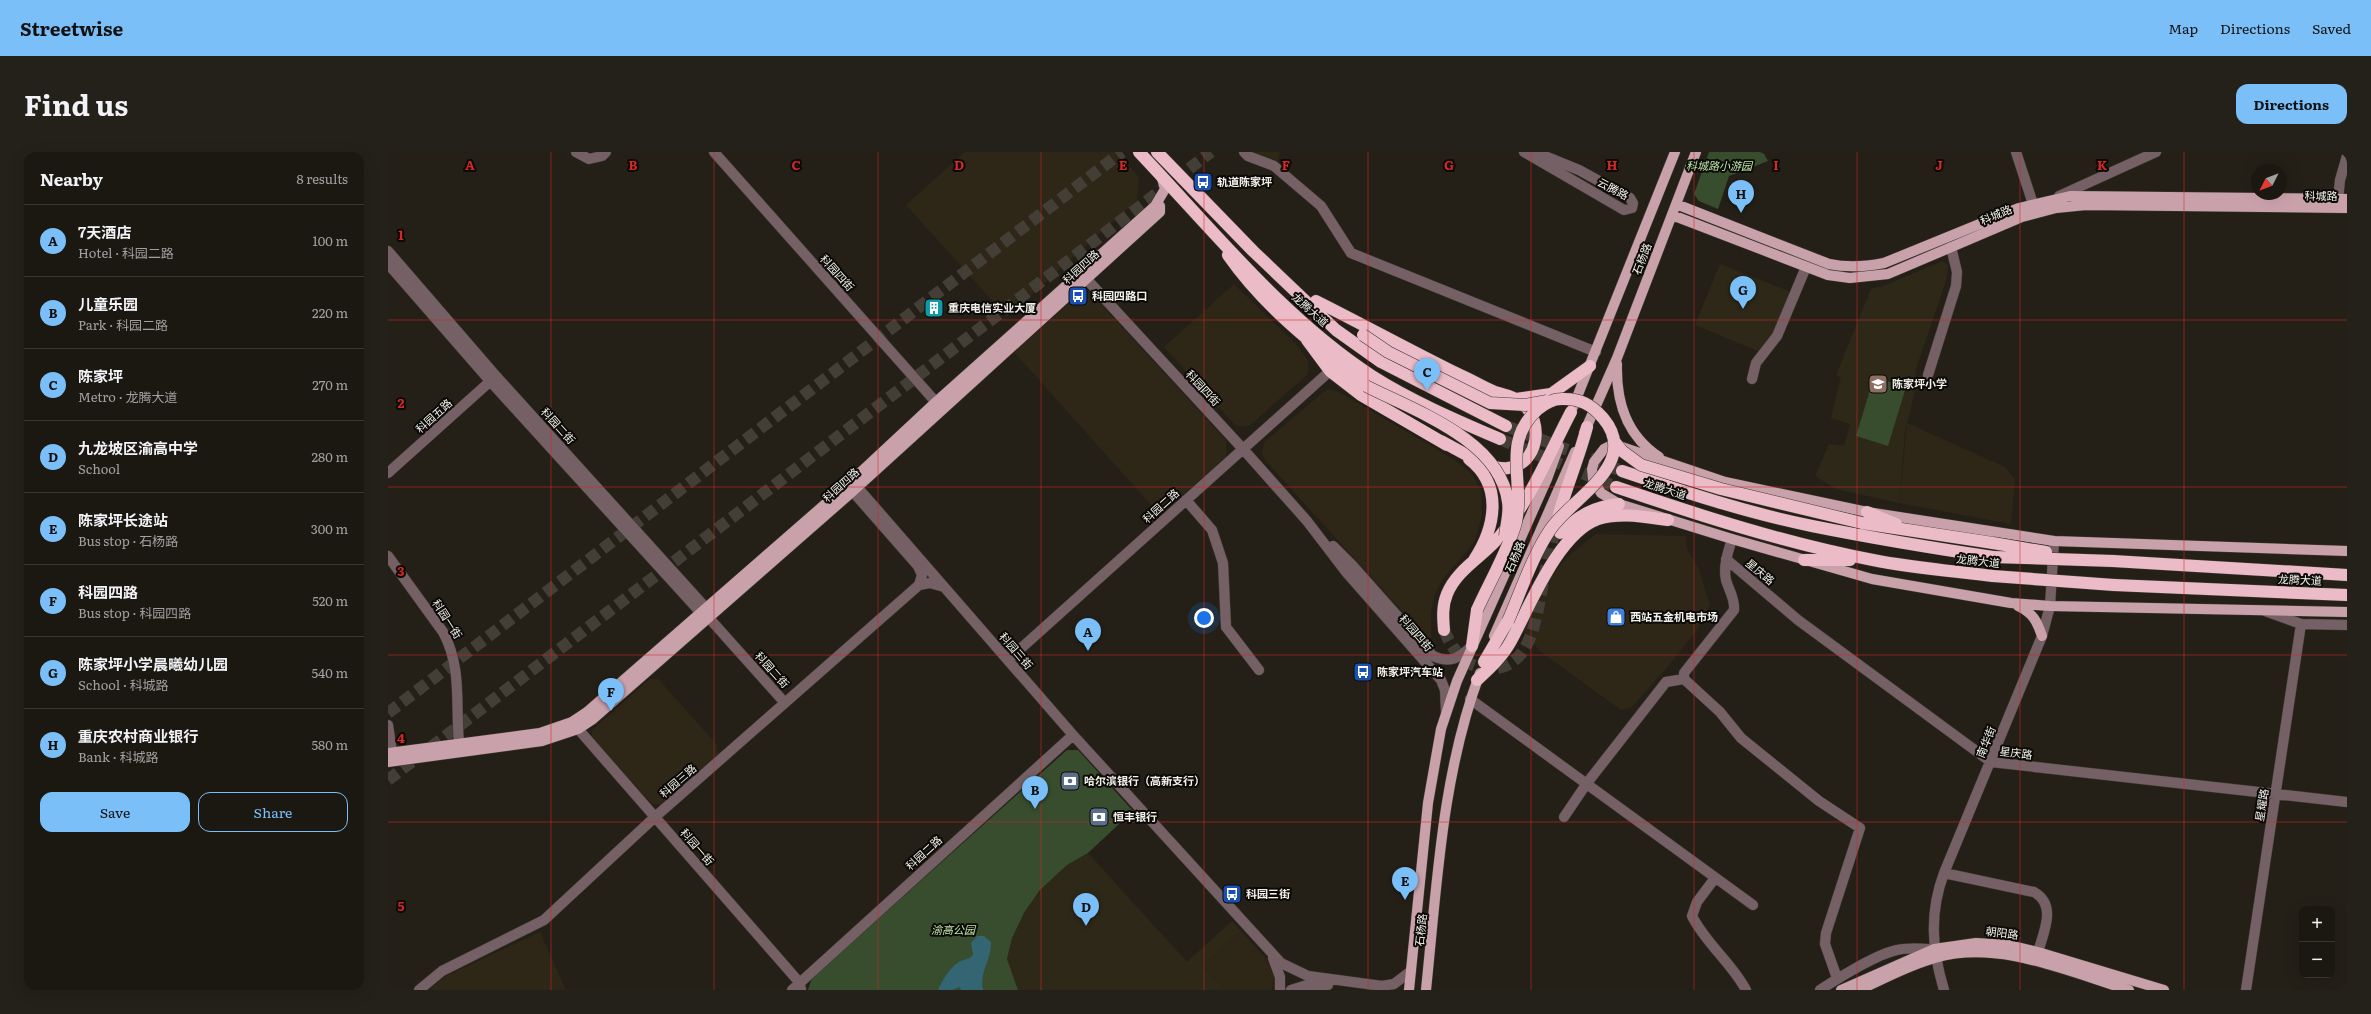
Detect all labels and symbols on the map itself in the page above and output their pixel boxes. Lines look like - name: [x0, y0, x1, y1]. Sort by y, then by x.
- text: A: [465, 155, 475, 174]
- text: B: [629, 155, 638, 174]
- text: C: [791, 155, 801, 174]
- text: D: [954, 155, 964, 174]
- text: E: [1119, 155, 1128, 174]
- text: F: [1282, 155, 1290, 174]
- text: G: [1444, 155, 1454, 174]
- text: H: [1607, 155, 1618, 174]
- text: I: [1773, 155, 1779, 174]
- text: J: [1935, 155, 1943, 174]
- text: K: [2097, 155, 2108, 174]
- park label: 科城路小游园: [1686, 157, 1754, 173]
- north arrow: [2251, 164, 2287, 200]
- bus stop icon: 轨道陈家坪: [1192, 171, 1214, 193]
- place label: 轨道陈家坪: [1217, 173, 1272, 189]
- street label: 云腾路: [1595, 173, 1632, 203]
- pin: H: [1728, 180, 1754, 213]
- street label: 科城路: [2304, 187, 2338, 203]
- street label: 科城路: [1977, 200, 2014, 228]
- text: 1: [398, 225, 404, 244]
- street label: 石杨路: [1628, 240, 1654, 277]
- street label: 科园四路: [1059, 246, 1102, 287]
- street label: 科园四街: [817, 251, 858, 294]
- pin: G: [1730, 276, 1756, 309]
- bus stop icon: 科园四路口: [1067, 285, 1089, 307]
- place label: 科园四路口: [1092, 287, 1147, 303]
- street label: 龙腾大道: [1289, 289, 1332, 330]
- building icon: 重庆电信实业大厦: [923, 297, 945, 319]
- place label: 重庆电信实业大厦: [948, 299, 1036, 315]
- pin: C: [1414, 358, 1440, 391]
- street label: 科园四街: [1183, 366, 1225, 409]
- school or university icon: 陈家坪小学: [1867, 373, 1889, 395]
- place label: 陈家坪小学: [1892, 375, 1947, 391]
- text: 2: [398, 393, 405, 412]
- street label: 科园五路: [412, 395, 455, 436]
- street label: 科园二街: [538, 404, 579, 447]
- street label: 科园四路: [819, 464, 862, 505]
- street label: 龙腾大道: [1642, 474, 1689, 502]
- street label: 科园二路: [1139, 485, 1182, 526]
- street label: 石杨路: [1500, 538, 1528, 575]
- street label: 龙腾大道: [1955, 550, 2001, 570]
- street label: 星庆路: [1743, 554, 1778, 588]
- text: 3: [397, 561, 405, 580]
- street label: 龙腾大道: [2278, 570, 2322, 588]
- street label: 科园一街: [429, 596, 467, 641]
- shop icon: 西站五金机电市场: [1605, 606, 1627, 628]
- your location: [1194, 608, 1214, 628]
- place label: 西站五金机电市场: [1630, 608, 1718, 624]
- street label: 科园四街: [1396, 610, 1437, 654]
- pin: A: [1075, 618, 1101, 651]
- street label: 科园三街: [996, 628, 1037, 672]
- street label: 科园二街: [752, 648, 793, 691]
- bus stop icon: 陈家坪汽车站: [1352, 661, 1374, 683]
- place label: 陈家坪汽车站: [1377, 663, 1443, 679]
- pin: F: [598, 678, 624, 711]
- street label: 南华街: [1971, 723, 1999, 760]
- text: 4: [397, 728, 405, 747]
- street label: 星庆路: [1999, 742, 2033, 762]
- street label: 科园三路: [655, 760, 699, 801]
- bank icon: 哈尔滨银行（高新支行）: [1059, 770, 1081, 792]
- place label: 哈尔滨银行（高新支行）: [1084, 772, 1205, 788]
- pin: B: [1022, 776, 1048, 809]
- street label: 星耀路: [2251, 787, 2271, 822]
- bank icon: 恒丰银行: [1088, 806, 1110, 828]
- place label: 恒丰银行: [1113, 808, 1157, 824]
- street label: 科园一街: [677, 824, 718, 868]
- street label: 科园二路: [902, 832, 945, 873]
- pin: E: [1392, 867, 1418, 900]
- bus stop icon: 科园三街: [1221, 883, 1243, 905]
- place label: 科园三街: [1246, 885, 1290, 901]
- pin: D: [1073, 893, 1099, 926]
- text: 5: [397, 896, 405, 915]
- street label: 石杨路: [1410, 913, 1430, 947]
- park label: 渝高公园: [931, 921, 977, 937]
- street label: 朝阳路: [1985, 922, 2019, 942]

